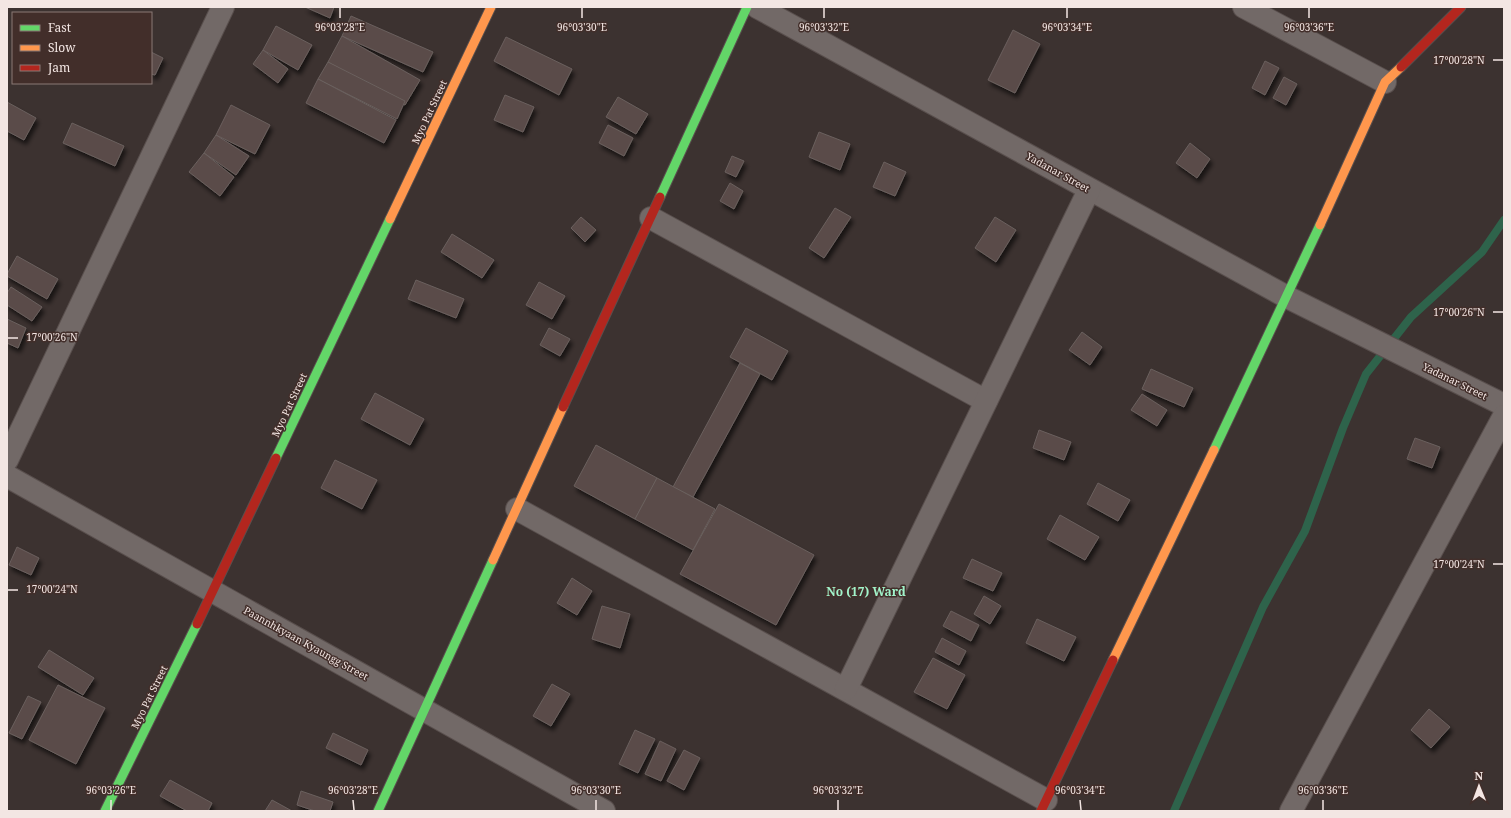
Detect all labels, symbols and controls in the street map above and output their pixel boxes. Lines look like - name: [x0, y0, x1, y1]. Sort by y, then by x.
- legend: [12, 12, 152, 84]
- text: Fast: [48, 19, 71, 36]
- text: 96°03'28"E: [315, 20, 365, 34]
- text: 96°03'30"E: [557, 20, 607, 34]
- text: 96°03'32"E: [799, 20, 849, 34]
- text: 96°03'34"E: [1042, 20, 1092, 34]
- text: 96°03'36"E: [1284, 20, 1334, 34]
- text: Slow: [48, 39, 76, 56]
- text: 17°00'28"N: [1433, 53, 1485, 67]
- text: Jam: [47, 59, 70, 76]
- street label: Myo Pat Street: [408, 77, 450, 146]
- street label: Yadanar Street: [1023, 148, 1093, 195]
- text: 17°00'26"N: [1433, 305, 1485, 319]
- text: 17°00'26"N: [26, 330, 78, 344]
- street label: Yadanar Street: [1419, 359, 1490, 403]
- street label: Myo Pat Street: [268, 370, 310, 439]
- text: 17°00'24"N: [1433, 557, 1485, 571]
- text: 17°00'24"N: [26, 582, 78, 596]
- district label: No (17) Ward: [826, 583, 906, 600]
- street label: Paannhkyaan Kyaungg Street: [241, 603, 371, 683]
- street label: Myo Pat Street: [128, 662, 171, 731]
- north arrow: [1459, 766, 1499, 806]
- text: N: [1474, 768, 1484, 783]
- text: 96°03'26"E: [86, 783, 136, 797]
- text: 96°03'28"E: [328, 783, 378, 797]
- text: 96°03'30"E: [571, 783, 621, 797]
- text: 96°03'32"E: [813, 783, 863, 797]
- text: 96°03'34"E: [1055, 783, 1105, 797]
- text: 96°03'36"E: [1298, 783, 1348, 797]

